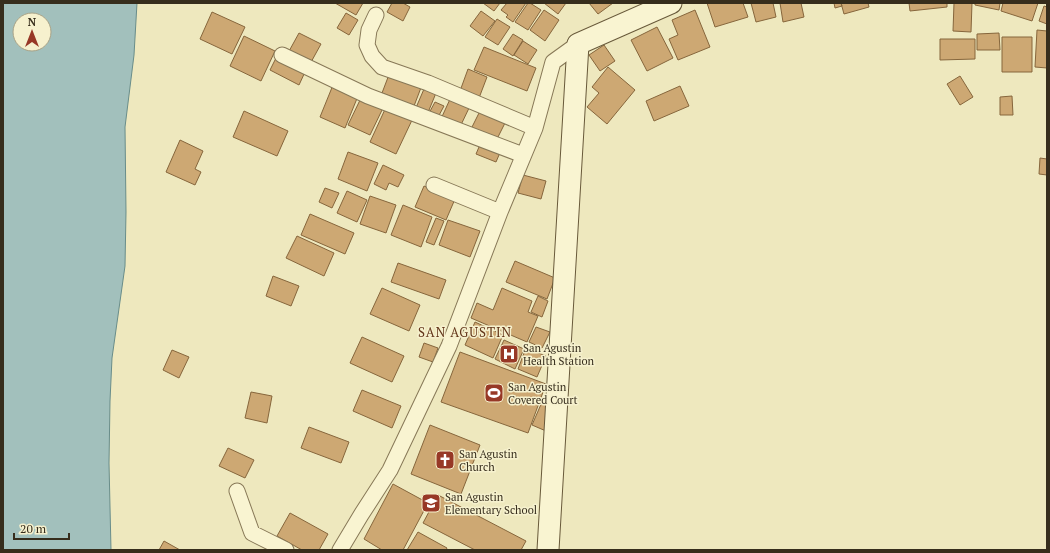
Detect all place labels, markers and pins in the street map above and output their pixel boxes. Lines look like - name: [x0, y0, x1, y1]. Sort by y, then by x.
- place label: San Agustin Health Station: [523, 341, 595, 368]
- hospital icon: San Agustin Health Station: [498, 343, 520, 365]
- place label: San Agustin Covered Court: [508, 380, 578, 407]
- sports icon: San Agustin Covered Court: [483, 382, 505, 404]
- place label: San Agustin Church: [459, 447, 518, 474]
- church icon: San Agustin Church: [434, 449, 456, 471]
- place label: San Agustin Elementary School: [445, 490, 537, 517]
- school or university icon: San Agustin Elementary School: [420, 492, 442, 514]

